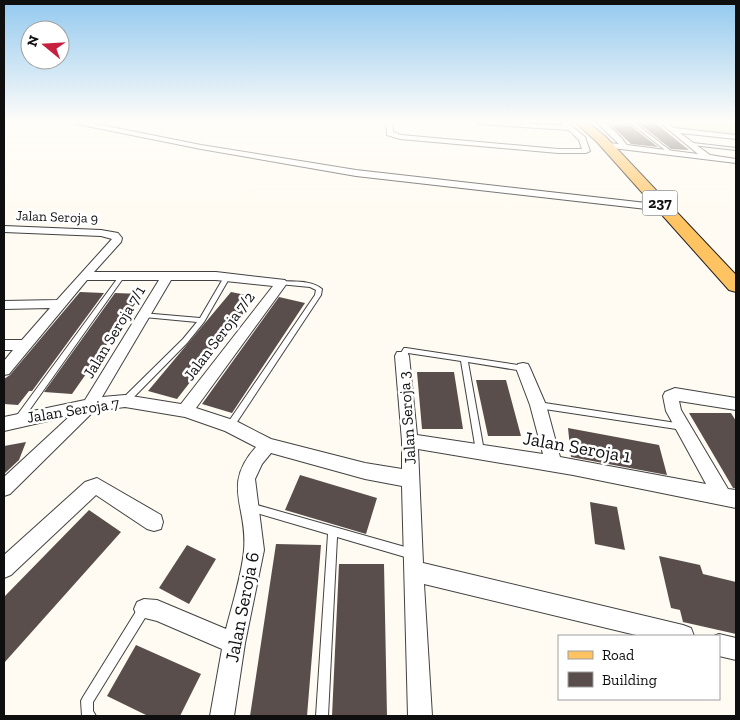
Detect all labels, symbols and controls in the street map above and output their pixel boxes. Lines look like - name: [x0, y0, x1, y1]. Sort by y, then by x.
- north arrow: [20, 20, 70, 70]
- text: N: [23, 33, 43, 49]
- road number: 237: [642, 190, 678, 216]
- street label: Jalan Seroja 9: [15, 207, 99, 227]
- street label: Jalan Seroja 7/1: [79, 282, 149, 382]
- street label: Jalan Seroja 7/2: [179, 288, 259, 384]
- street label: Jalan Seroja 3: [394, 370, 420, 465]
- street label: Jalan Seroja 7: [25, 393, 121, 427]
- street label: Jalan Seroja 1: [521, 426, 633, 468]
- street label: Jalan Seroja 6: [220, 550, 264, 664]
- legend: [558, 635, 720, 700]
- text: Road: [602, 646, 635, 664]
- text: Building: [602, 671, 657, 689]

